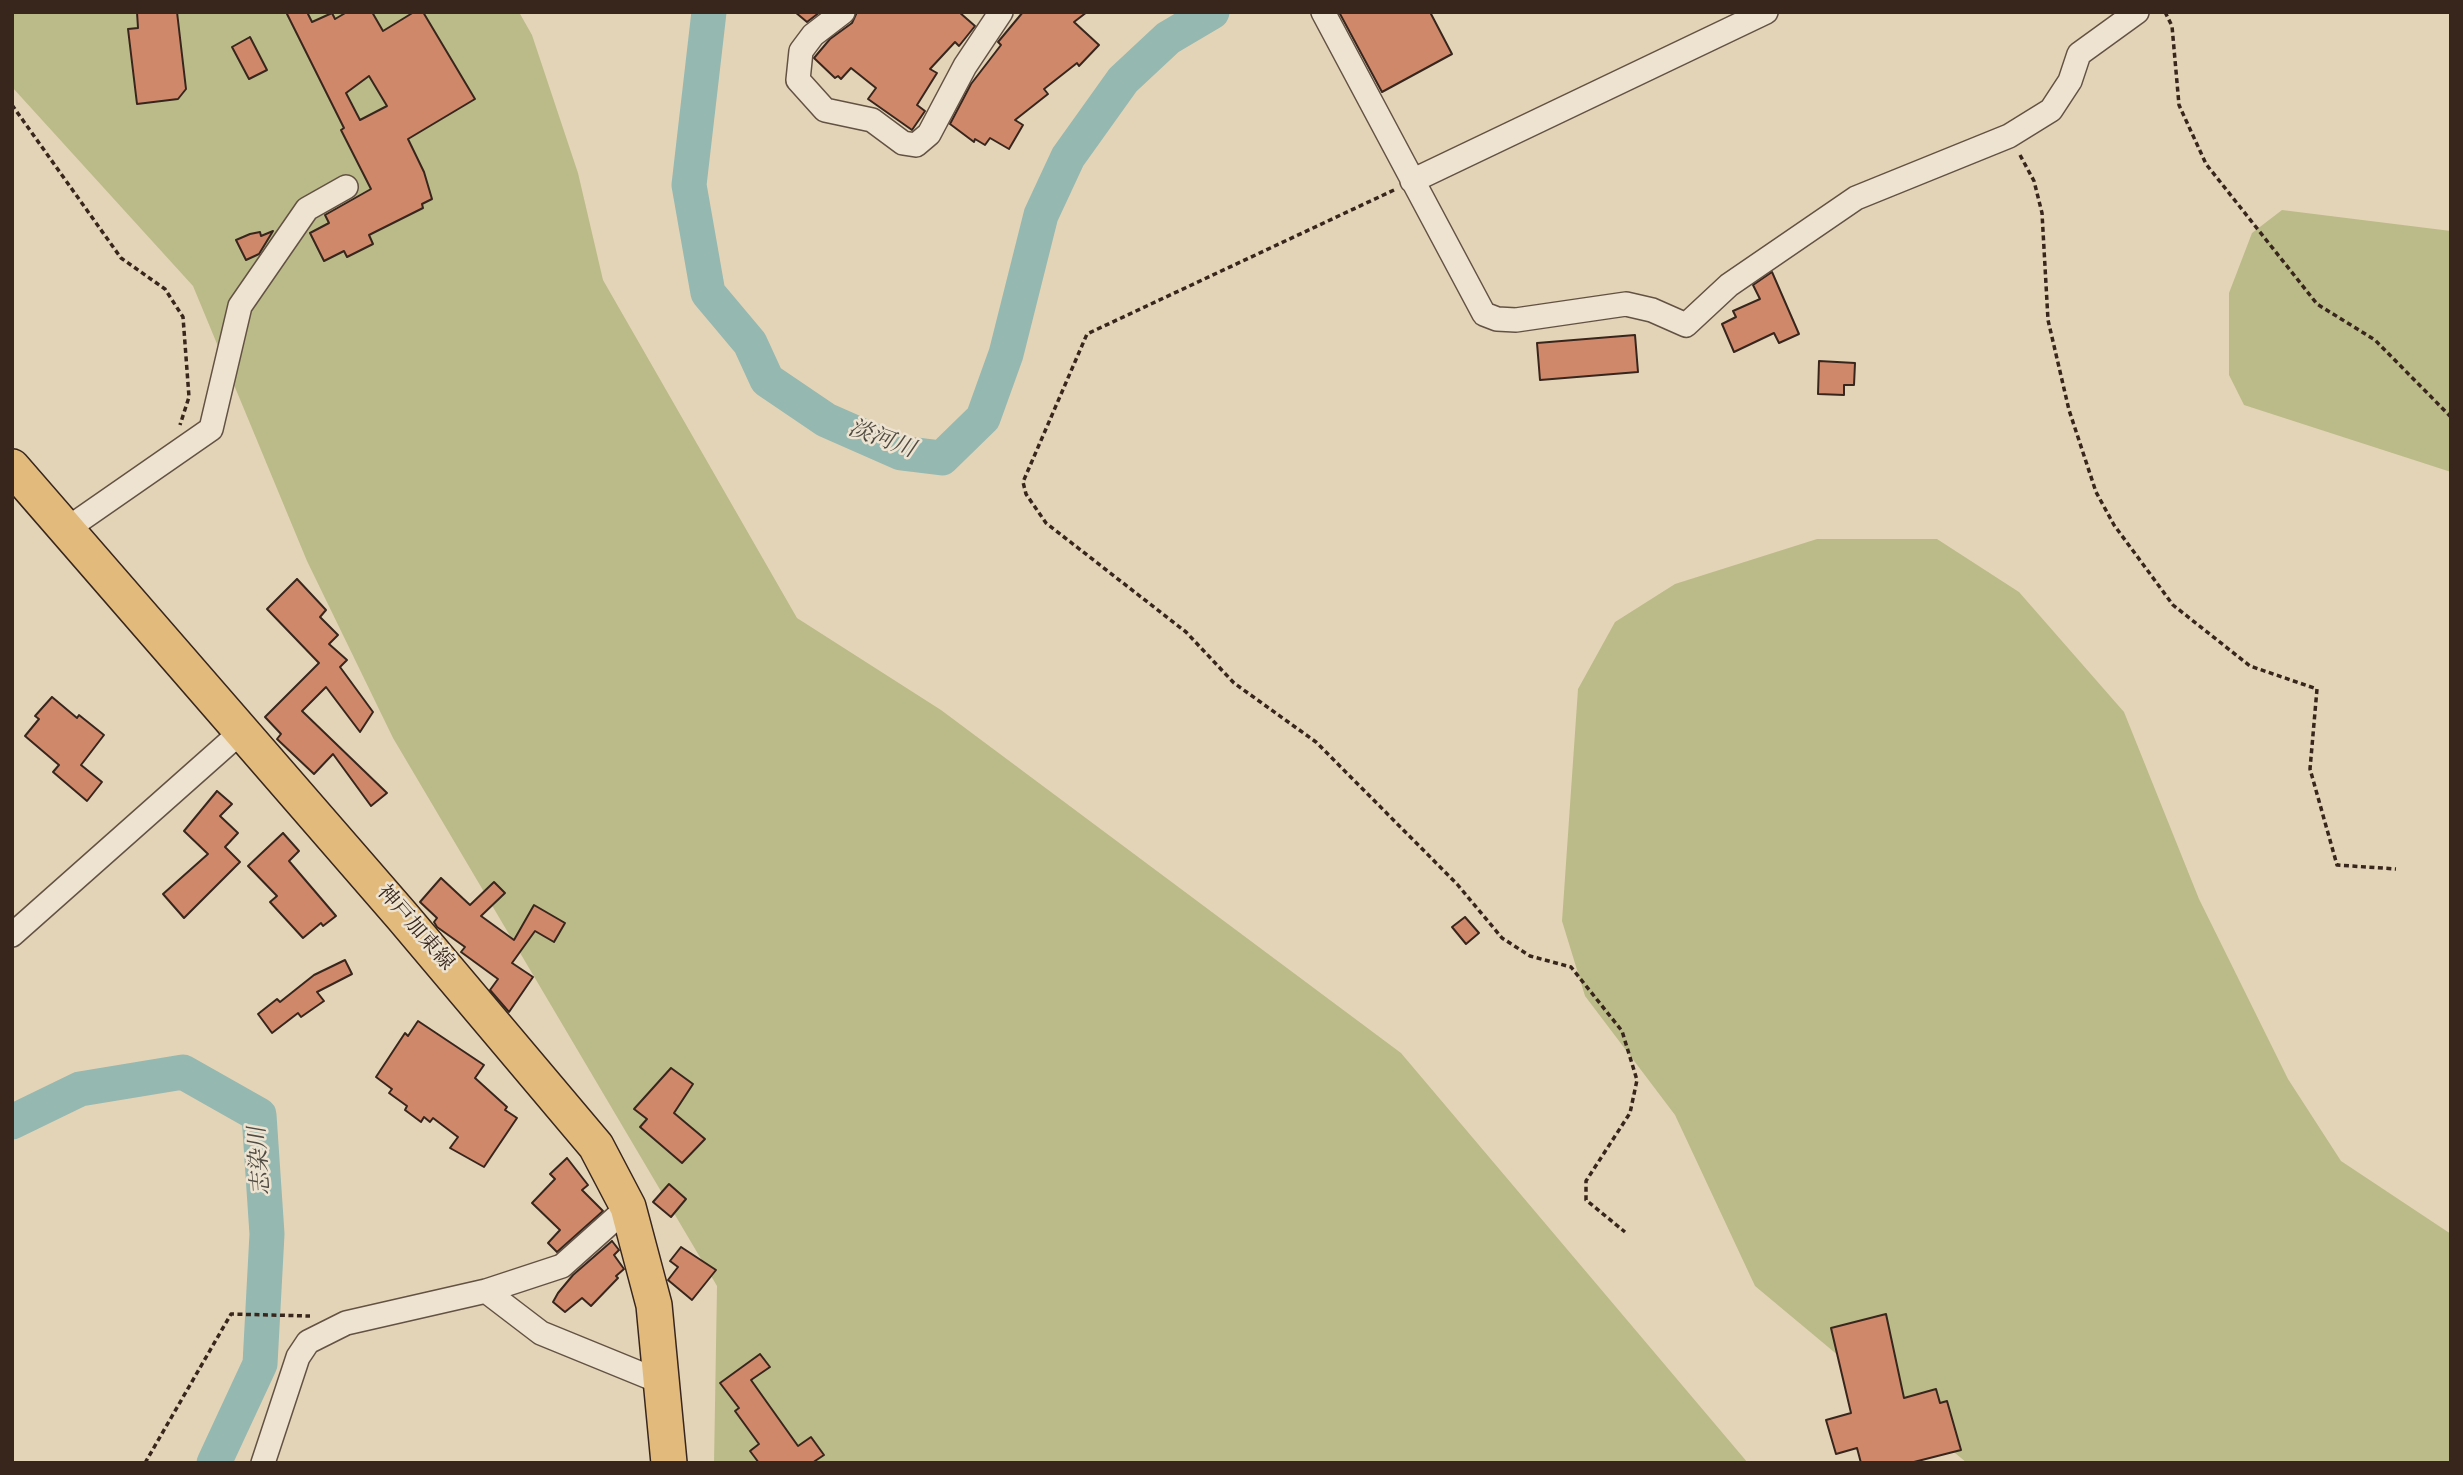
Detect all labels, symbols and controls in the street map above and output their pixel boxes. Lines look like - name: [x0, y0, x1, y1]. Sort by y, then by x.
- water label: 淡河川: [844, 416, 918, 466]
- street label: 神戸加東線: [370, 881, 458, 977]
- water label: 志染川: [246, 1126, 278, 1196]

